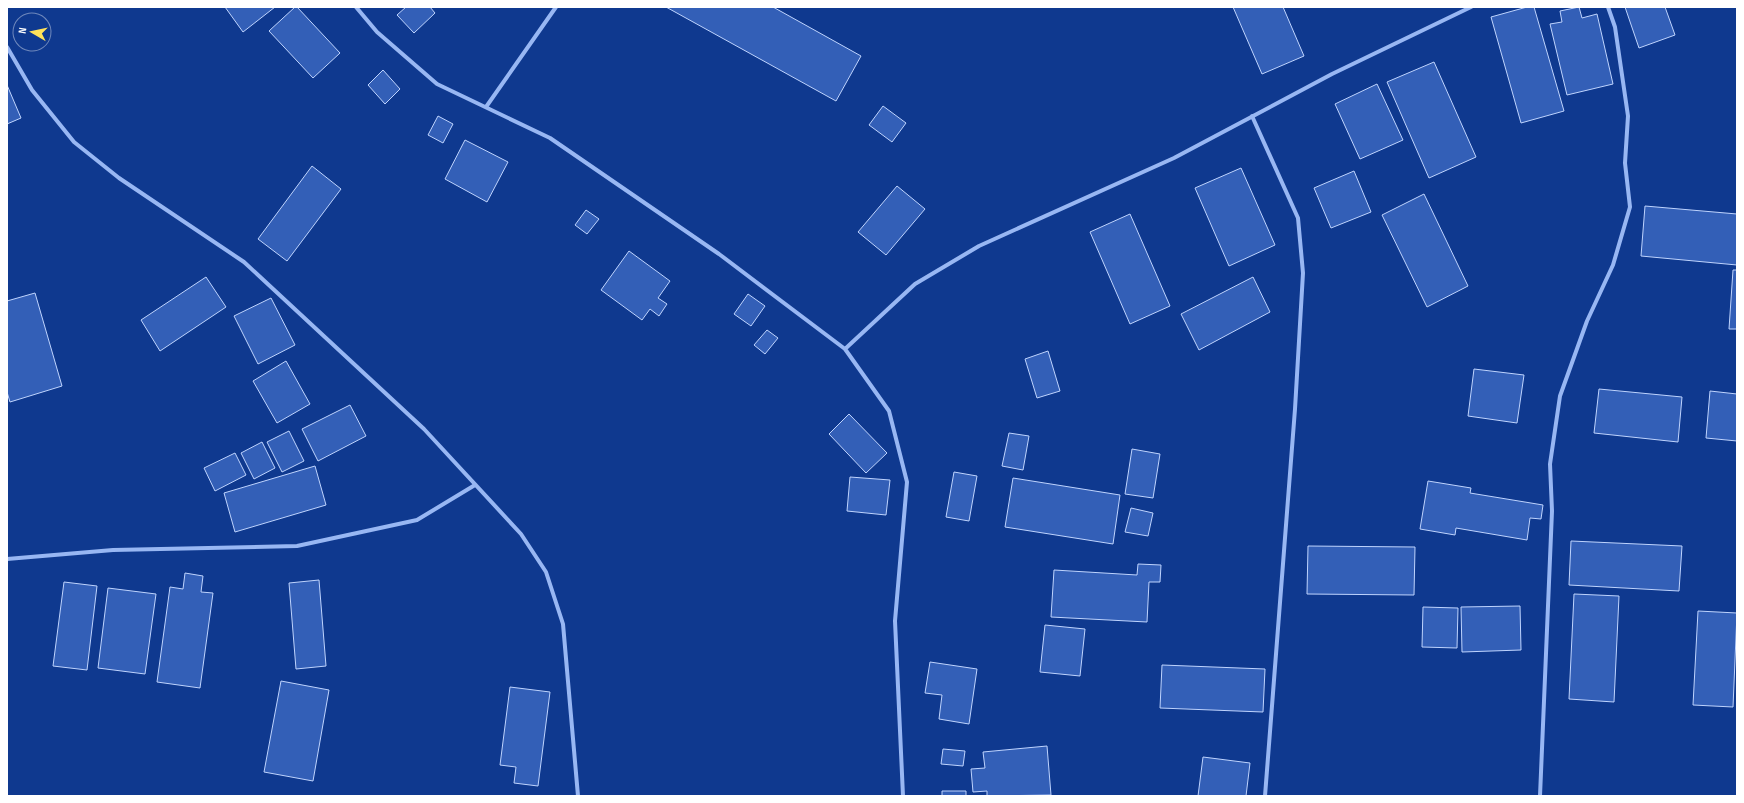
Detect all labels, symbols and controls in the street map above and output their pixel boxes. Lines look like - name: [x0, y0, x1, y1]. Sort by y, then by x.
- north arrow: [12, 12, 52, 52]
- text: N: [16, 26, 30, 34]

